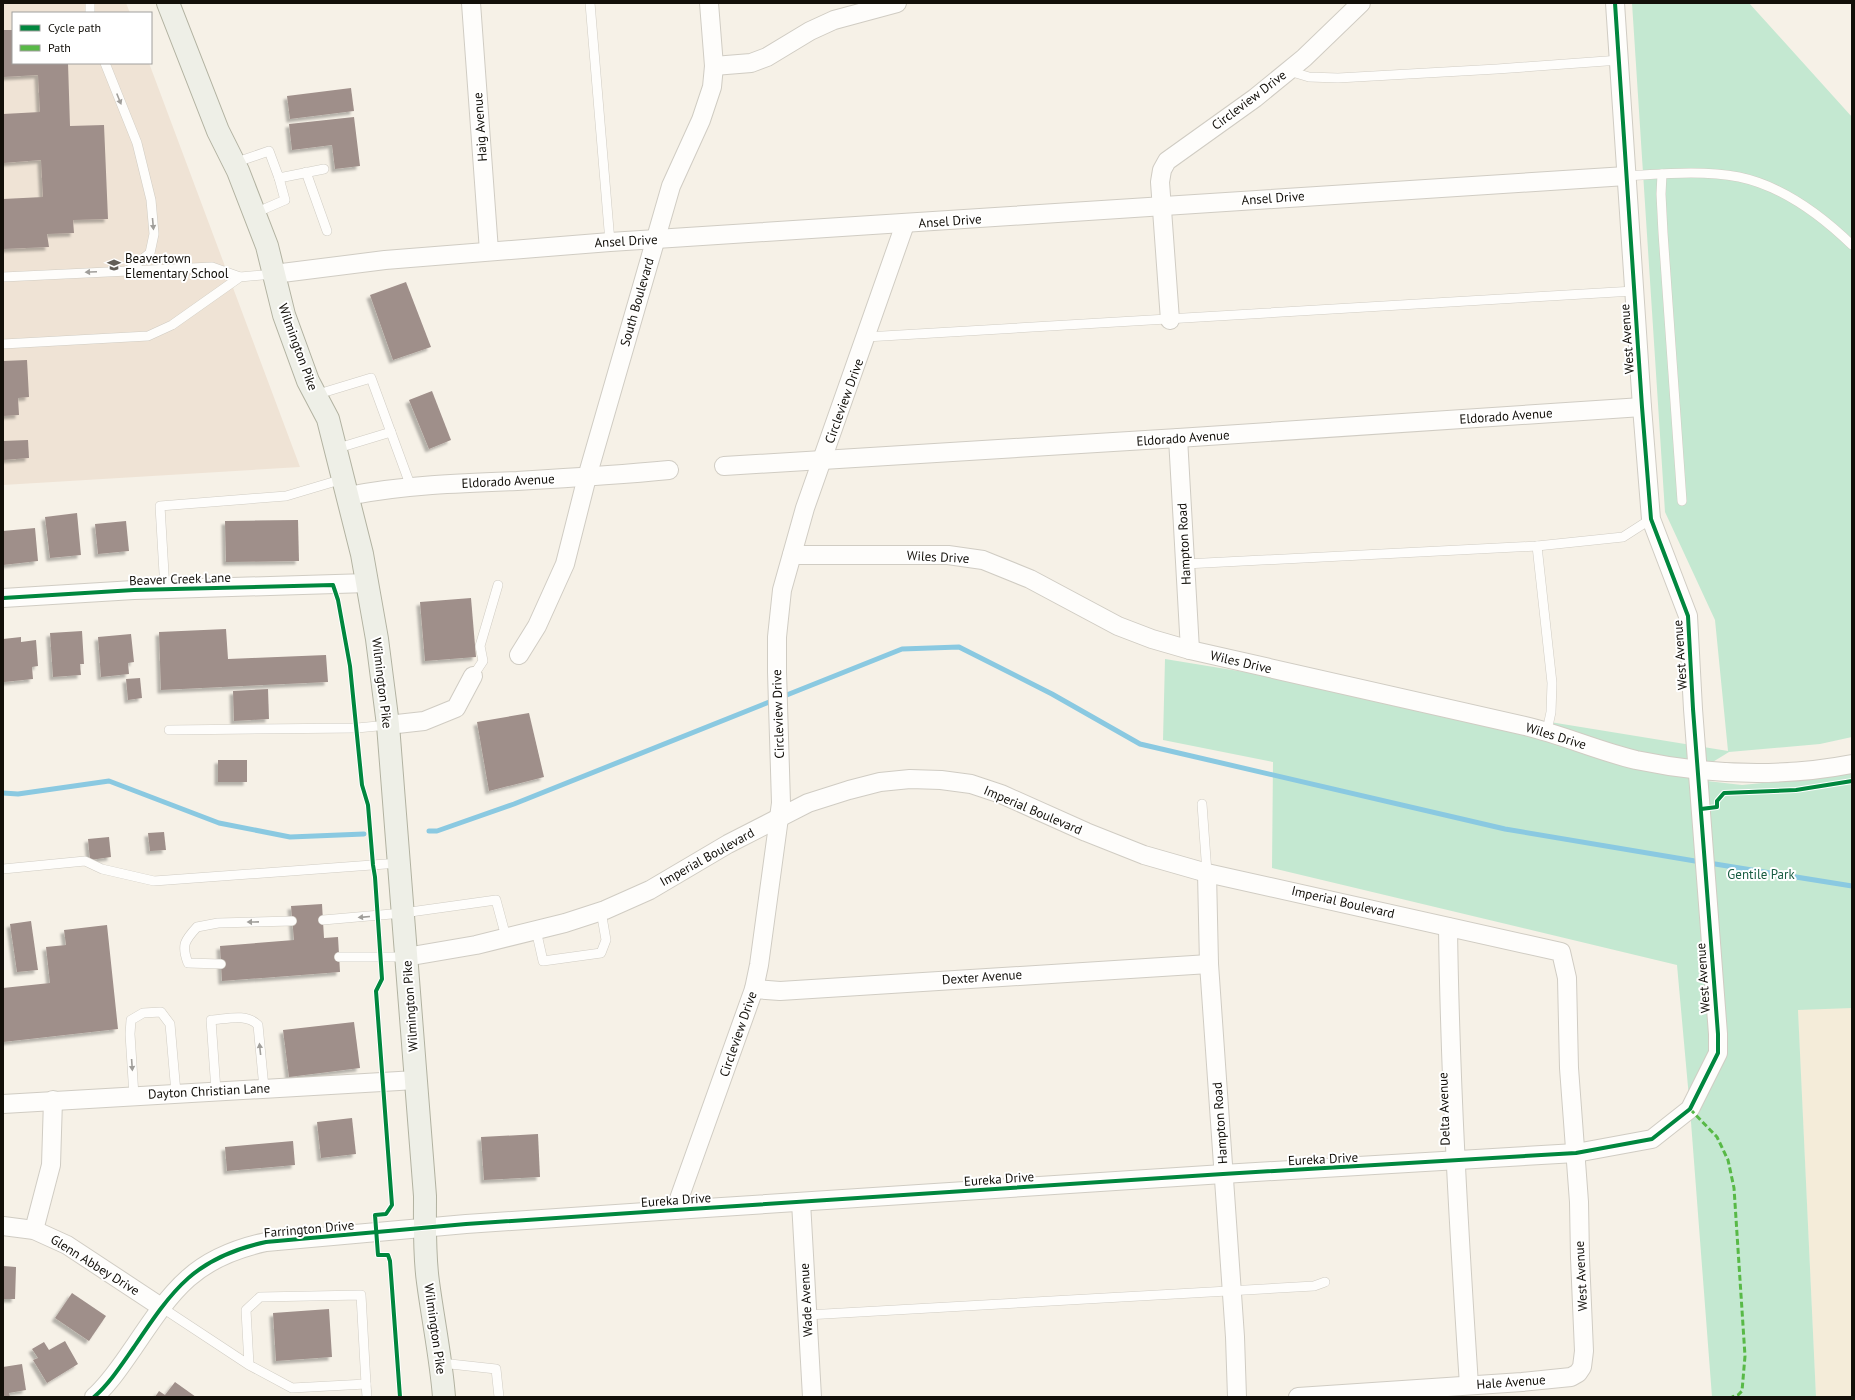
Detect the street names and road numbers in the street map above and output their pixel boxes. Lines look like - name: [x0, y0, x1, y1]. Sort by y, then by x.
- street label: Circleview Drive: [1208, 66, 1290, 134]
- street label: Haig Avenue: [469, 92, 491, 162]
- street label: Ansel Drive: [1241, 187, 1305, 209]
- street label: Ansel Drive: [918, 210, 982, 232]
- street label: Ansel Drive: [594, 231, 658, 251]
- street label: South Boulevard: [616, 256, 658, 348]
- street label: Wilmington Pike: [274, 301, 322, 393]
- street label: West Avenue: [1616, 303, 1638, 375]
- street label: Circleview Drive: [821, 356, 867, 446]
- street label: Eldorado Avenue: [1459, 404, 1553, 428]
- street label: Eldorado Avenue: [1136, 426, 1230, 450]
- street label: Eldorado Avenue: [461, 470, 555, 492]
- street label: Hampton Road: [1173, 503, 1195, 585]
- street label: Wiles Drive: [906, 547, 970, 567]
- street label: Beaver Creek Lane: [129, 569, 231, 589]
- street label: West Avenue: [1669, 619, 1691, 691]
- street label: Wilmington Pike: [368, 637, 396, 729]
- street label: Wiles Drive: [1209, 647, 1273, 677]
- street label: Circleview Drive: [768, 669, 788, 759]
- street label: Wiles Drive: [1524, 719, 1588, 753]
- street label: Imperial Boulevard: [981, 782, 1085, 838]
- street label: Imperial Boulevard: [657, 824, 757, 890]
- street label: Imperial Boulevard: [1290, 882, 1396, 922]
- street label: West Avenue: [1692, 942, 1714, 1014]
- street label: Wilmington Pike: [398, 960, 422, 1052]
- street label: Dexter Avenue: [941, 966, 1023, 988]
- street label: Circleview Drive: [715, 989, 761, 1079]
- street label: Delta Avenue: [1434, 1072, 1454, 1146]
- street label: Dayton Christian Lane: [147, 1079, 271, 1103]
- street label: Hampton Road: [1209, 1081, 1231, 1165]
- street label: Eureka Drive: [1287, 1149, 1359, 1169]
- street label: Eureka Drive: [963, 1168, 1035, 1190]
- street label: Eureka Drive: [640, 1189, 712, 1211]
- street label: Farrington Drive: [263, 1217, 355, 1241]
- street label: Glenn Abbey Drive: [47, 1231, 143, 1299]
- street label: West Avenue: [1571, 1240, 1591, 1312]
- street label: Wade Avenue: [796, 1263, 816, 1337]
- street label: Wilmington Pike: [420, 1283, 450, 1375]
- street label: Hale Avenue: [1476, 1371, 1546, 1393]

